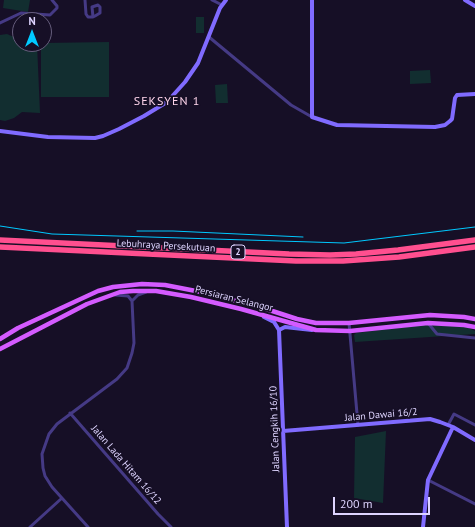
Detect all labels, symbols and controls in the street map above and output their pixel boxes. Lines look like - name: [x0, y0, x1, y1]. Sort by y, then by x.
- north arrow: [12, 12, 52, 52]
- text: N: [28, 14, 36, 28]
- district label: SEKSYEN 1: [134, 95, 200, 109]
- street label: Lebuhraya Persekutuan: [116, 237, 216, 255]
- road number: 2: [231, 245, 245, 259]
- street label: Persiaran Selangor: [194, 284, 274, 314]
- street label: Jalan Cengkih 16/10: [268, 386, 282, 472]
- street label: Jalan Dawai 16/2: [344, 406, 418, 424]
- street label: Jalan Lada Hitam 16/12: [88, 423, 164, 507]
- scale bar: [335, 489, 432, 515]
- text: 200 m: [340, 496, 373, 511]

